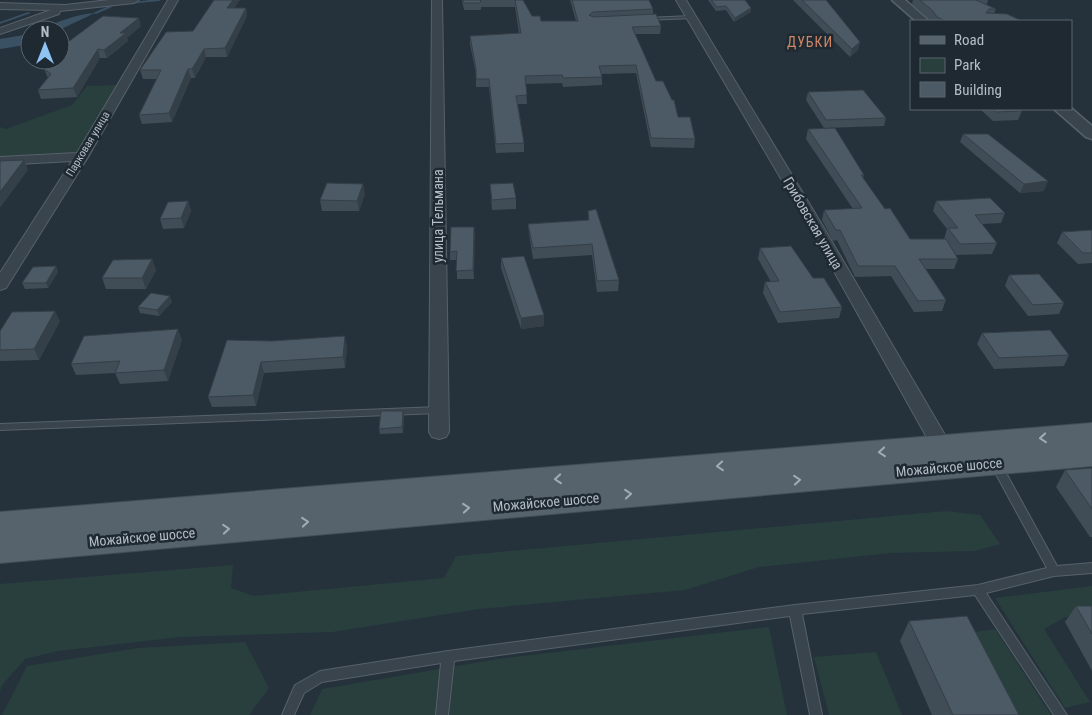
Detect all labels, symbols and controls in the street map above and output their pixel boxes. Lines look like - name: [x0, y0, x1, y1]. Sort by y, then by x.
- north arrow: [20, 20, 70, 70]
- legend: [910, 20, 1072, 110]
- text: N: [41, 24, 49, 40]
- text: Road: [954, 31, 984, 49]
- district label: ДУБКИ: [787, 34, 833, 50]
- text: Park: [954, 56, 981, 74]
- text: Building: [954, 81, 1002, 99]
- street label: Парковая улица: [64, 109, 112, 179]
- street label: улица Тельмана: [430, 169, 446, 263]
- street label: Грибовская улица: [780, 174, 846, 272]
- one-way arrow: [1039, 432, 1047, 443]
- one-way arrow: [877, 447, 885, 458]
- street label: Можайское шоссе: [895, 454, 1003, 480]
- one-way arrow: [715, 460, 723, 471]
- one-way arrow: [553, 473, 561, 484]
- one-way arrow: [794, 475, 802, 486]
- street label: Можайское шоссе: [492, 489, 600, 515]
- one-way arrow: [625, 489, 633, 500]
- one-way arrow: [463, 503, 471, 514]
- one-way arrow: [301, 517, 309, 528]
- street label: Можайское шоссе: [88, 524, 196, 550]
- one-way arrow: [222, 524, 230, 535]

